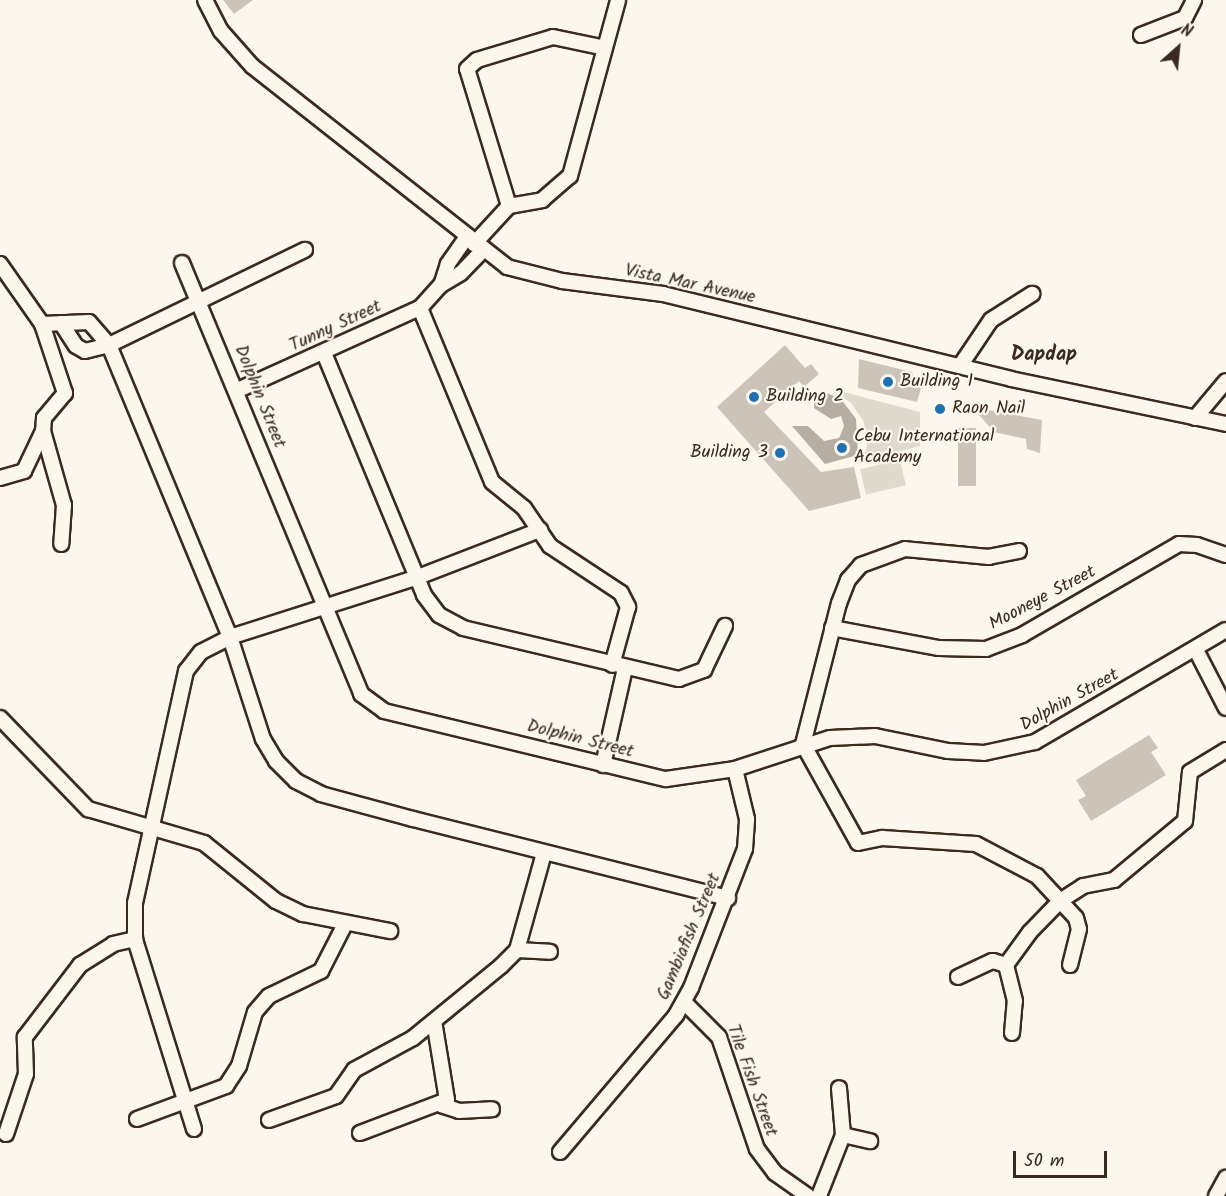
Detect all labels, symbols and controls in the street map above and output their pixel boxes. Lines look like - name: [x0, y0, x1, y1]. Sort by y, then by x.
- north arrow: [1148, 18, 1208, 78]
- text: N: [1176, 18, 1197, 45]
- street label: Vista Mar Avenue: [623, 261, 757, 309]
- street label: Tunny Street: [287, 296, 385, 358]
- street label: Dolphin Street: [229, 342, 289, 452]
- district label: Dapdap: [1011, 343, 1077, 367]
- place label: Building 1: [900, 371, 973, 393]
- marker: Building 1: [881, 375, 895, 389]
- place label: Building 2: [766, 386, 844, 408]
- marker: Building 2: [747, 390, 761, 404]
- place label: Raon Nail: [952, 398, 1025, 420]
- marker: Raon Nail: [933, 402, 947, 416]
- place label: Cebu International Academy: [854, 427, 994, 470]
- marker: Cebu International Academy: [835, 441, 849, 455]
- place label: Building 3: [690, 442, 768, 464]
- marker: Building 3: [773, 446, 787, 460]
- street label: Mooneye Street: [986, 562, 1100, 636]
- street label: Dolphin Street: [1017, 665, 1123, 737]
- street label: Dolphin Street: [524, 716, 636, 764]
- street label: Gambiafish Street: [654, 870, 726, 1004]
- street label: Tile Fish Street: [721, 1022, 781, 1140]
- scale bar: [1016, 1139, 1110, 1177]
- text: 50 m: [1024, 1147, 1064, 1176]

